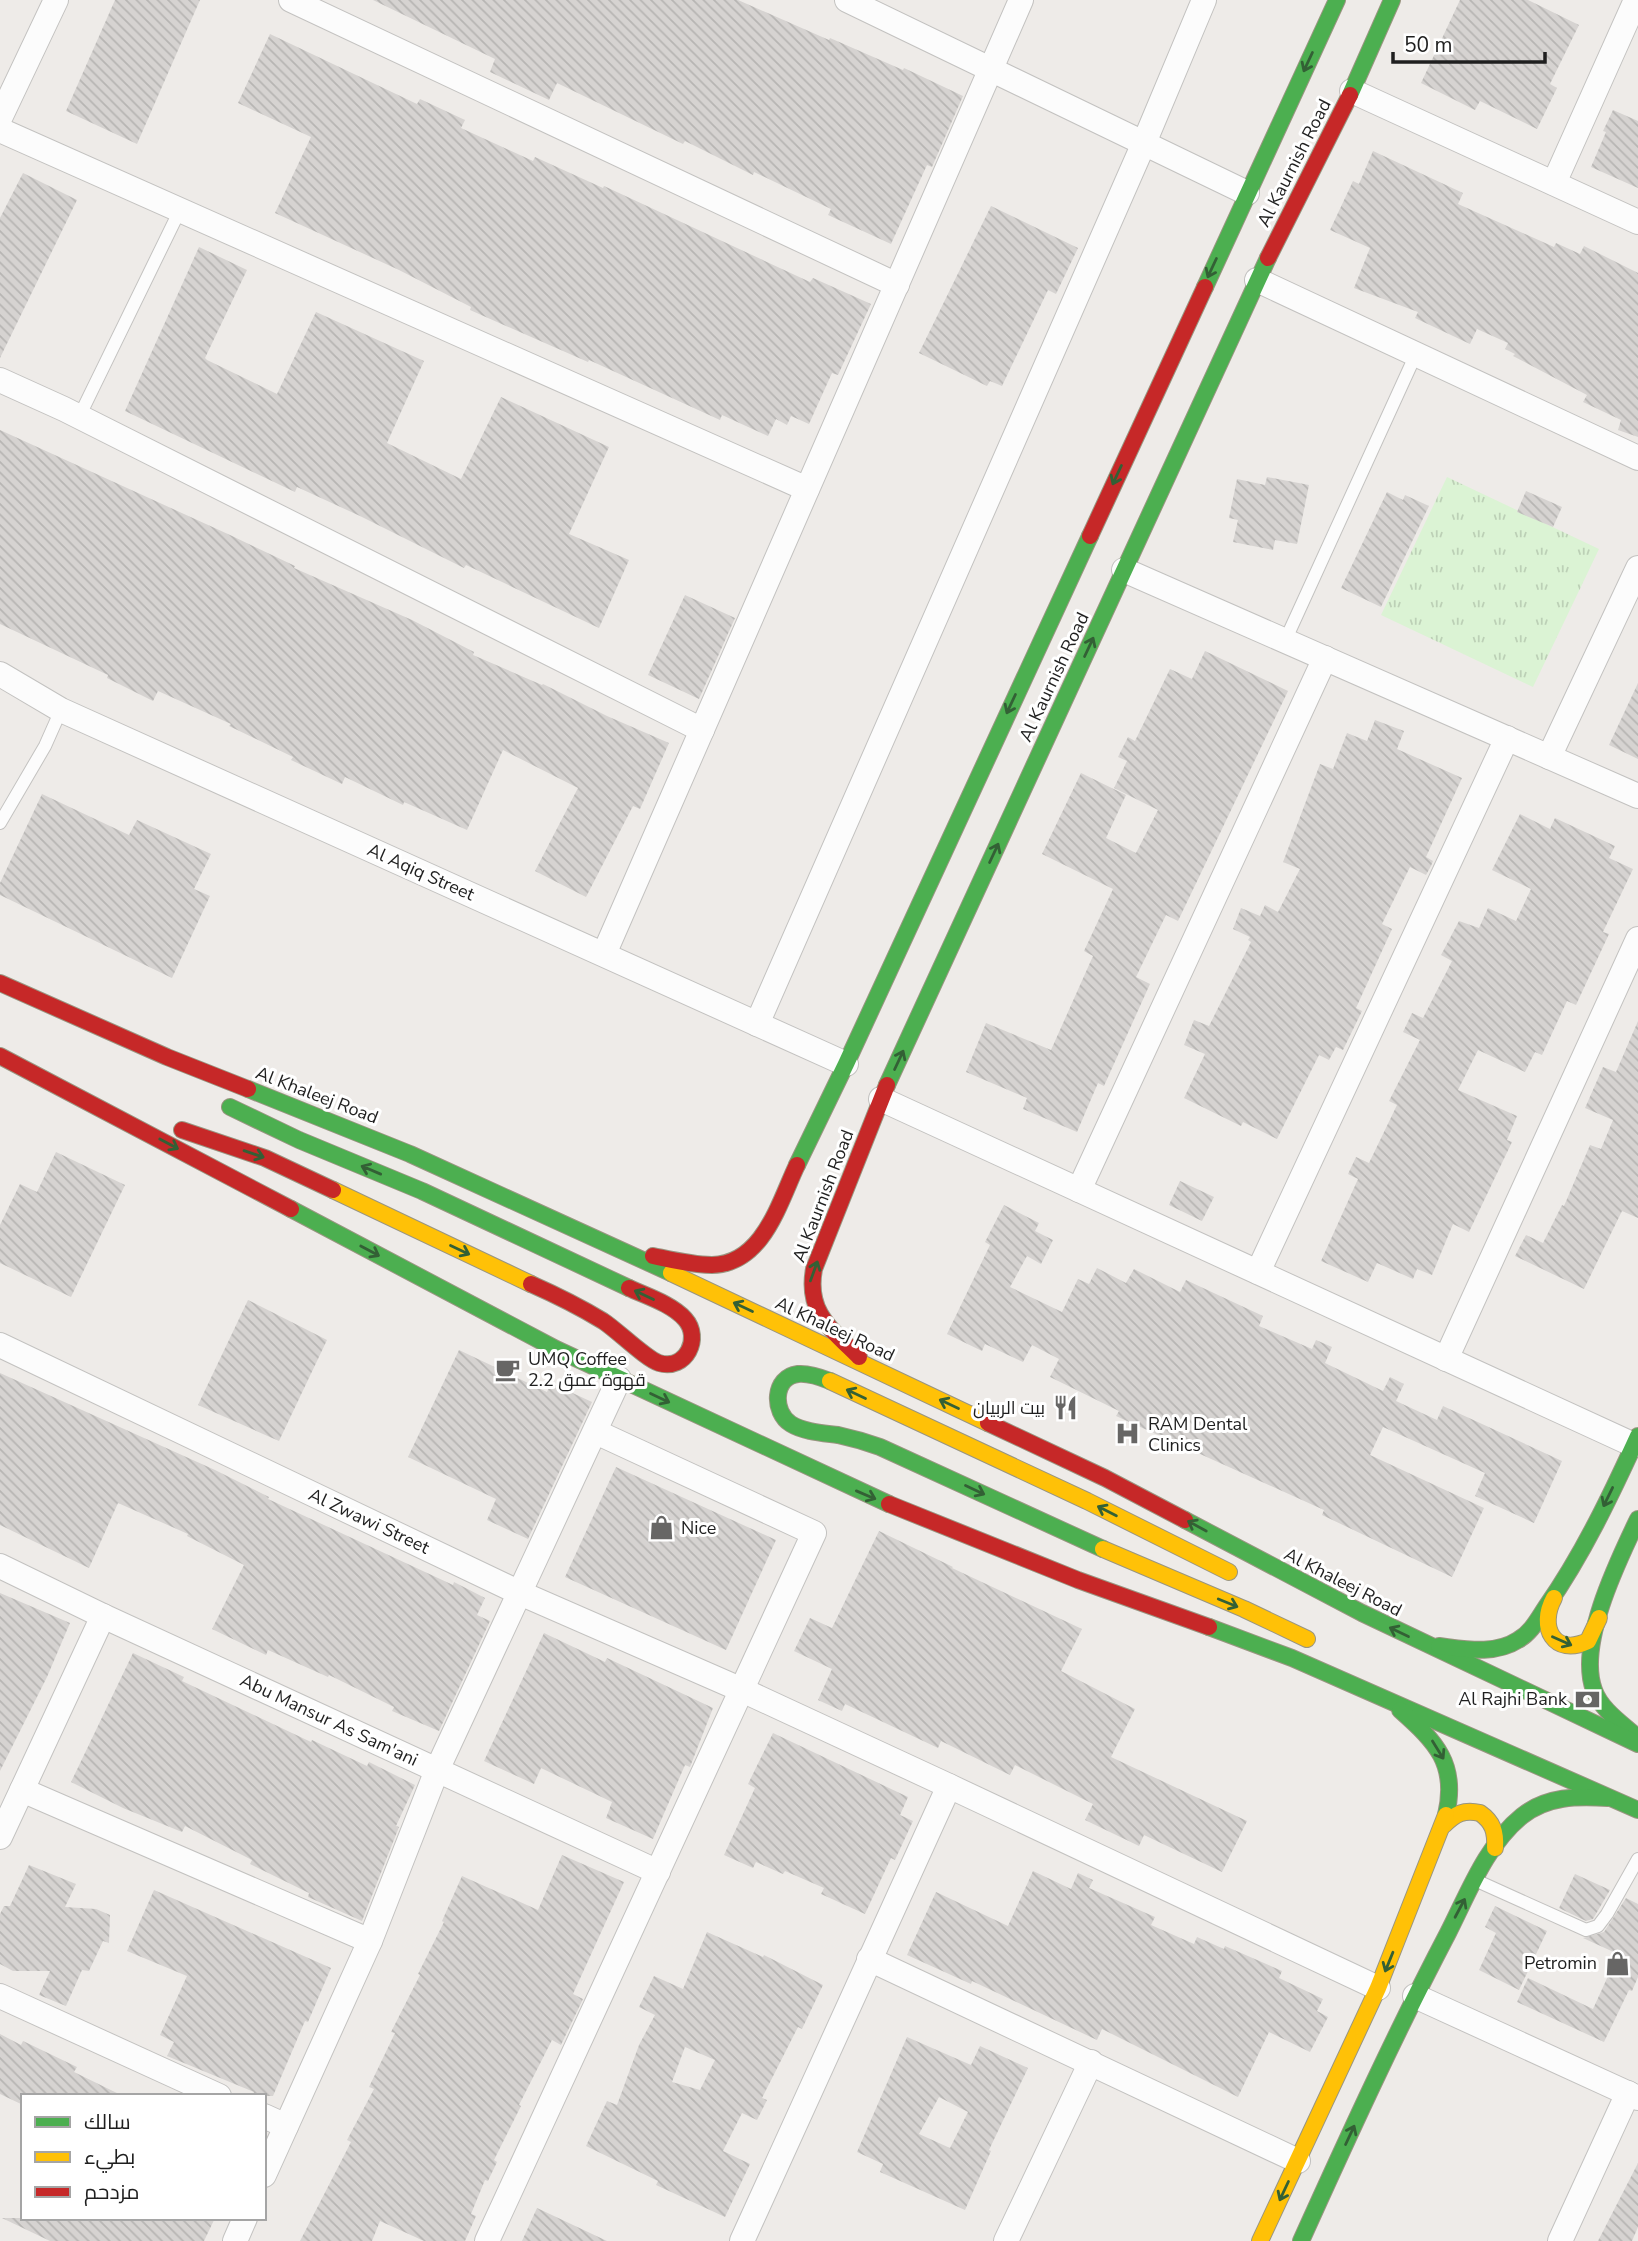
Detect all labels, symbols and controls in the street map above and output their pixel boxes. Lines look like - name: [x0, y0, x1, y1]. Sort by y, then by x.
- scale bar: [1393, 21, 1545, 65]
- text: 50 m: [1404, 31, 1453, 59]
- one-way arrow: [1301, 51, 1314, 72]
- street label: Al Kaurnish Road: [1251, 95, 1337, 231]
- one-way arrow: [1205, 257, 1218, 278]
- one-way arrow: [1110, 464, 1123, 485]
- street label: Al Kaurnish Road: [1013, 608, 1095, 746]
- one-way arrow: [1083, 636, 1096, 658]
- one-way arrow: [1004, 693, 1017, 714]
- street label: Al Aqiq Street: [364, 838, 479, 907]
- one-way arrow: [988, 843, 1001, 864]
- one-way arrow: [893, 1050, 906, 1071]
- street label: Al Khaleej Road: [252, 1061, 382, 1129]
- street label: Al Kaurnish Road: [787, 1126, 859, 1266]
- one-way arrow: [158, 1138, 179, 1151]
- one-way arrow: [242, 1149, 264, 1161]
- one-way arrow: [360, 1162, 382, 1175]
- one-way arrow: [449, 1243, 470, 1257]
- one-way arrow: [360, 1244, 380, 1258]
- one-way arrow: [809, 1261, 822, 1283]
- one-way arrow: [634, 1288, 655, 1301]
- street label: Al Khaleej Road: [771, 1291, 899, 1367]
- one-way arrow: [733, 1300, 755, 1313]
- place label: UMQ Coffee 2.2 قهوة عمق: [528, 1347, 646, 1392]
- cafe icon: UMQ Coffee 2.2 قهوة عمق: [494, 1355, 522, 1383]
- one-way arrow: [846, 1387, 868, 1400]
- one-way arrow: [649, 1392, 670, 1406]
- restaurant icon: بيت الربيان: [1051, 1394, 1079, 1422]
- place label: بيت الربيان: [973, 1396, 1045, 1420]
- one-way arrow: [939, 1397, 960, 1410]
- place label: RAM Dental Clinics: [1148, 1412, 1248, 1457]
- hospital icon: RAM Dental Clinics: [1114, 1420, 1142, 1448]
- street label: Al Zwawi Street: [305, 1483, 434, 1560]
- one-way arrow: [964, 1484, 985, 1497]
- one-way arrow: [1601, 1486, 1615, 1507]
- one-way arrow: [855, 1489, 877, 1502]
- one-way arrow: [1097, 1503, 1118, 1517]
- shop icon: Nice: [647, 1514, 675, 1542]
- place label: Nice: [681, 1516, 716, 1540]
- one-way arrow: [1188, 1519, 1208, 1533]
- street label: Al Khaleej Road: [1280, 1542, 1406, 1622]
- one-way arrow: [1216, 1597, 1238, 1610]
- one-way arrow: [1389, 1624, 1410, 1638]
- one-way arrow: [1551, 1635, 1572, 1648]
- street label: Abu Mansur As Sam'ani: [236, 1668, 422, 1772]
- bank icon: Al Rajhi Bank: [1573, 1685, 1601, 1713]
- place label: Al Rajhi Bank: [1458, 1687, 1568, 1711]
- one-way arrow: [1431, 1739, 1445, 1759]
- one-way arrow: [1454, 1898, 1468, 1919]
- shop icon: Petromin: [1603, 1949, 1631, 1977]
- one-way arrow: [1381, 1951, 1394, 1973]
- place label: Petromin: [1524, 1951, 1597, 1975]
- legend: [21, 2094, 266, 2220]
- text: سالك: [84, 2108, 131, 2136]
- one-way arrow: [1344, 2125, 1357, 2146]
- text: بطيء: [84, 2143, 135, 2173]
- text: مزدحم: [84, 2178, 139, 2206]
- one-way arrow: [1277, 2180, 1290, 2201]

